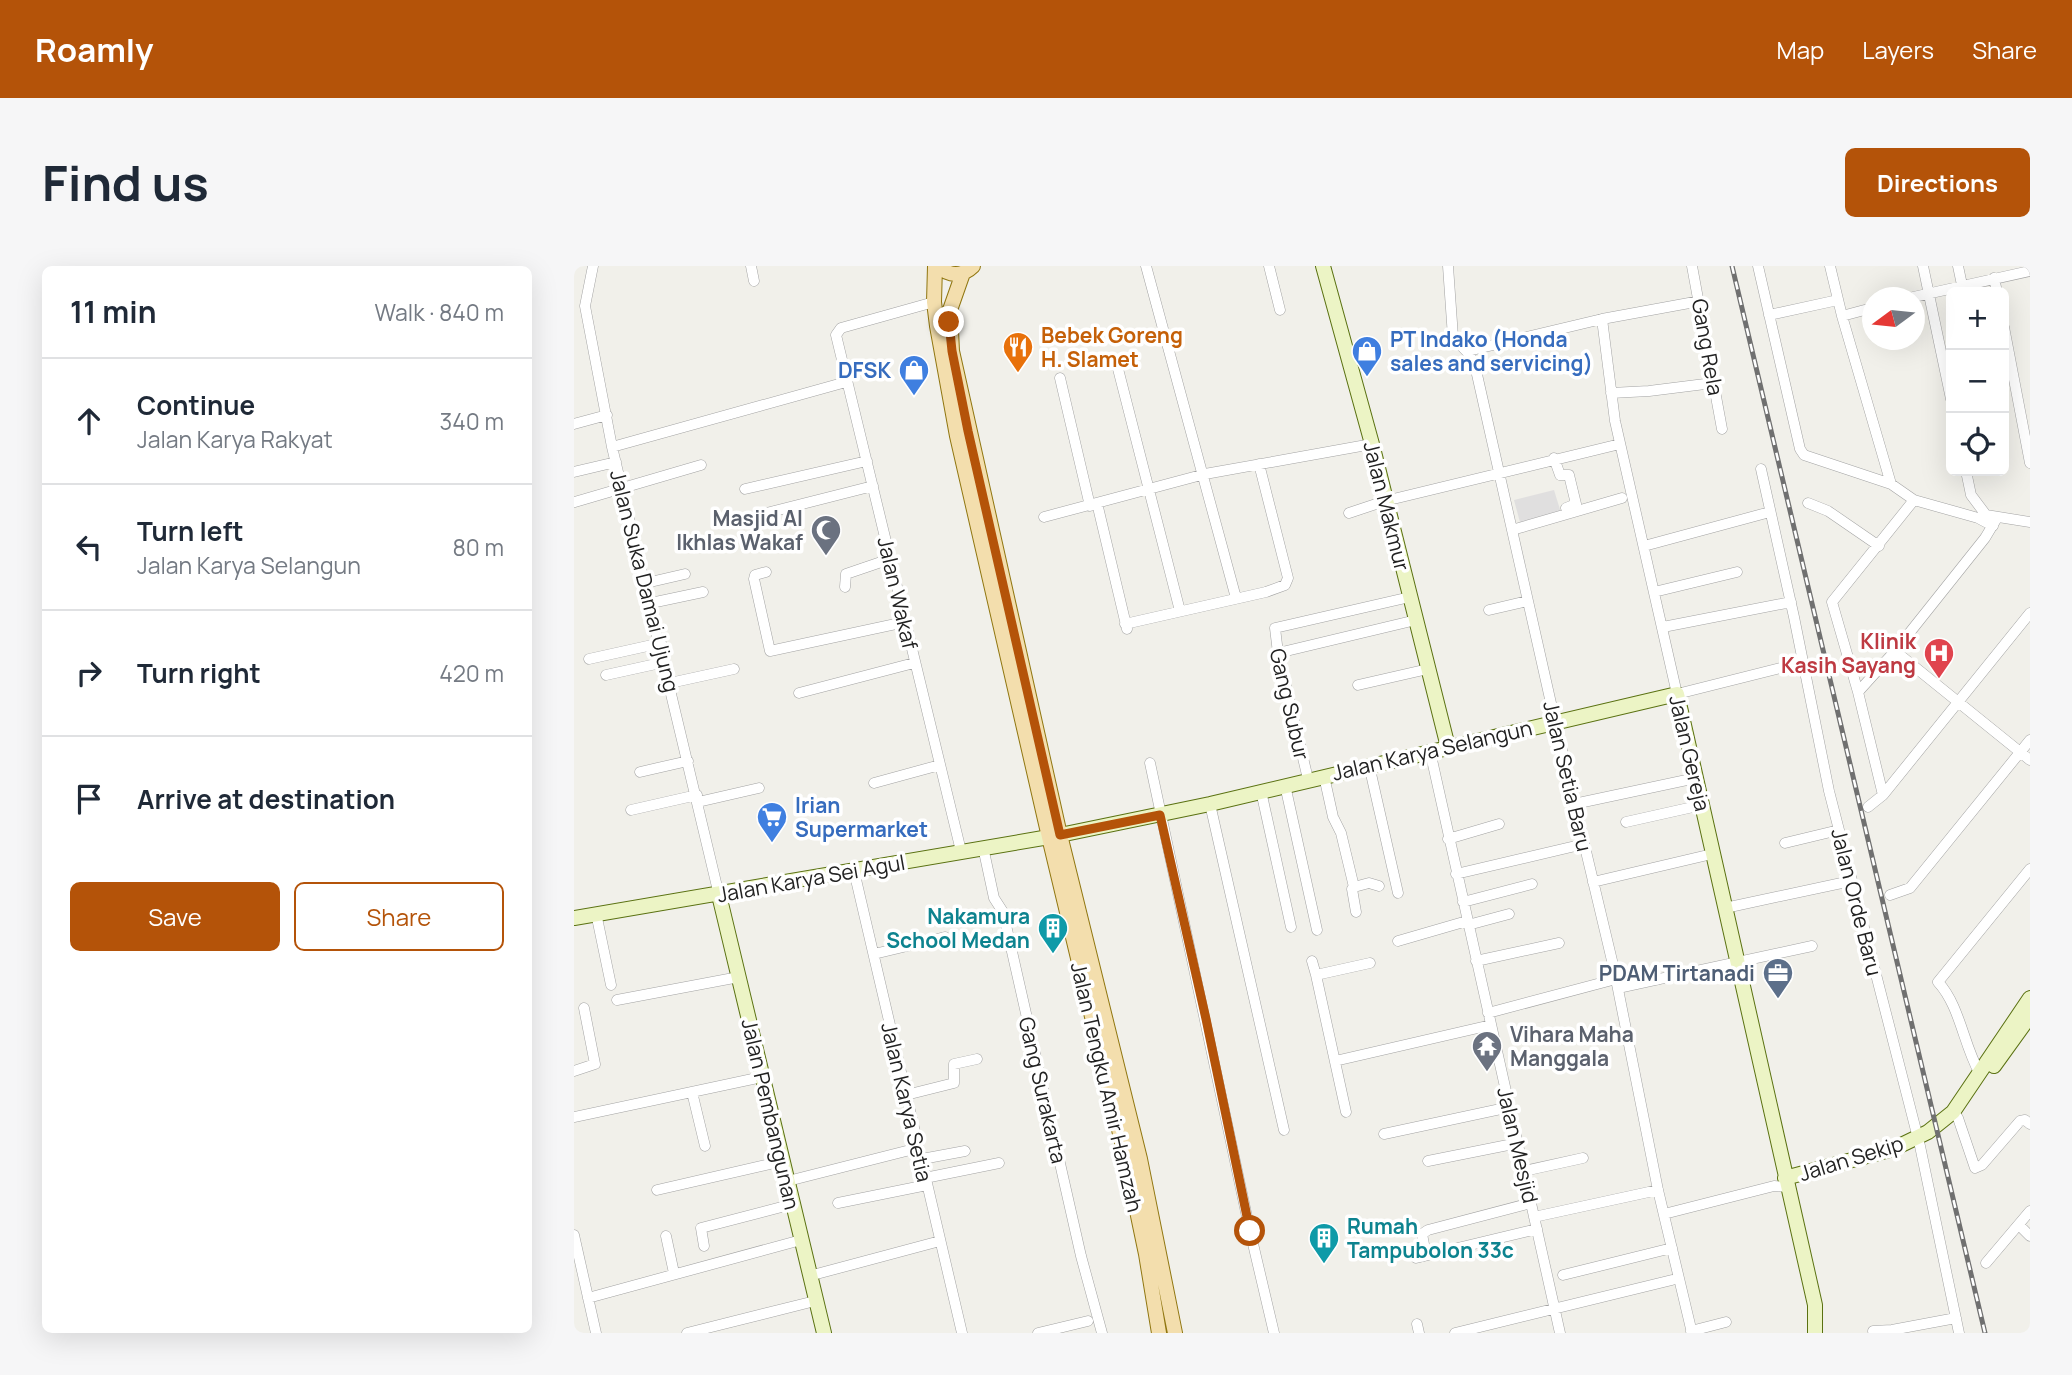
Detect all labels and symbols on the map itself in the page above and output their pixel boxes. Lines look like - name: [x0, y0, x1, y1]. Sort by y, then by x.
- north arrow: [1862, 287, 1925, 350]
- street label: Gang Rela: [1686, 296, 1730, 398]
- route end: [933, 306, 964, 337]
- place label: Bebek Goreng H. Slamet: [1041, 321, 1183, 373]
- place label: PT Indako (Honda sales and servicing): [1390, 325, 1593, 377]
- restaurant icon: Bebek Goreng H. Slamet: [1001, 330, 1035, 374]
- shop icon: PT Indako (Honda sales and servicing): [1350, 334, 1384, 378]
- shop icon: DFSK: [897, 353, 931, 397]
- place label: DFSK: [838, 356, 891, 384]
- street label: Jalan Makmur: [1357, 438, 1417, 574]
- street label: Jalan Suka Damai Ujung: [604, 467, 686, 695]
- place label: Masjid Al Ikhlas Wakaf: [676, 504, 803, 556]
- mosque icon: Masjid Al Ikhlas Wakaf: [809, 513, 843, 557]
- street label: Jalan Wakaf: [871, 534, 925, 652]
- place label: Klinik Kasih Sayang: [1781, 627, 1917, 679]
- hospital icon: Klinik Kasih Sayang: [1922, 636, 1956, 680]
- street label: Gang Subur: [1264, 646, 1316, 763]
- street label: Jalan Gereja: [1663, 692, 1717, 814]
- street label: Jalan Setia Baru: [1537, 698, 1599, 854]
- street label: Jalan Karya Selangun: [1329, 713, 1535, 787]
- place label: Irian Supermarket: [795, 791, 928, 843]
- supermarket icon: Irian Supermarket: [755, 800, 789, 844]
- street label: Jalan Orde Baru: [1825, 825, 1889, 979]
- street label: Jalan Karya Sei Agul: [715, 848, 907, 908]
- place label: Nakamura School Medan: [886, 902, 1030, 954]
- building icon: Nakamura School Medan: [1036, 911, 1070, 955]
- office icon: PDAM Tirtanadi: [1761, 956, 1795, 1000]
- street label: Jalan Tengku Amir Hamzah: [1065, 959, 1149, 1215]
- place label: PDAM Tirtanadi: [1599, 959, 1755, 987]
- street label: Gang Surakarta: [1013, 1014, 1073, 1166]
- street label: Jalan Pembangunan: [735, 1016, 807, 1212]
- street label: Jalan Karya Setia: [875, 1019, 939, 1185]
- place label: Vihara Maha Manggala: [1510, 1020, 1634, 1072]
- temple icon: Vihara Maha Manggala: [1470, 1029, 1504, 1073]
- street label: Jalan Mesjid: [1491, 1084, 1545, 1206]
- street label: Jalan Sekip: [1795, 1129, 1907, 1187]
- place label: Rumah Tampubolon 33c: [1347, 1212, 1514, 1264]
- route start: [1234, 1215, 1265, 1246]
- building icon: Rumah Tampubolon 33c: [1307, 1221, 1341, 1265]

